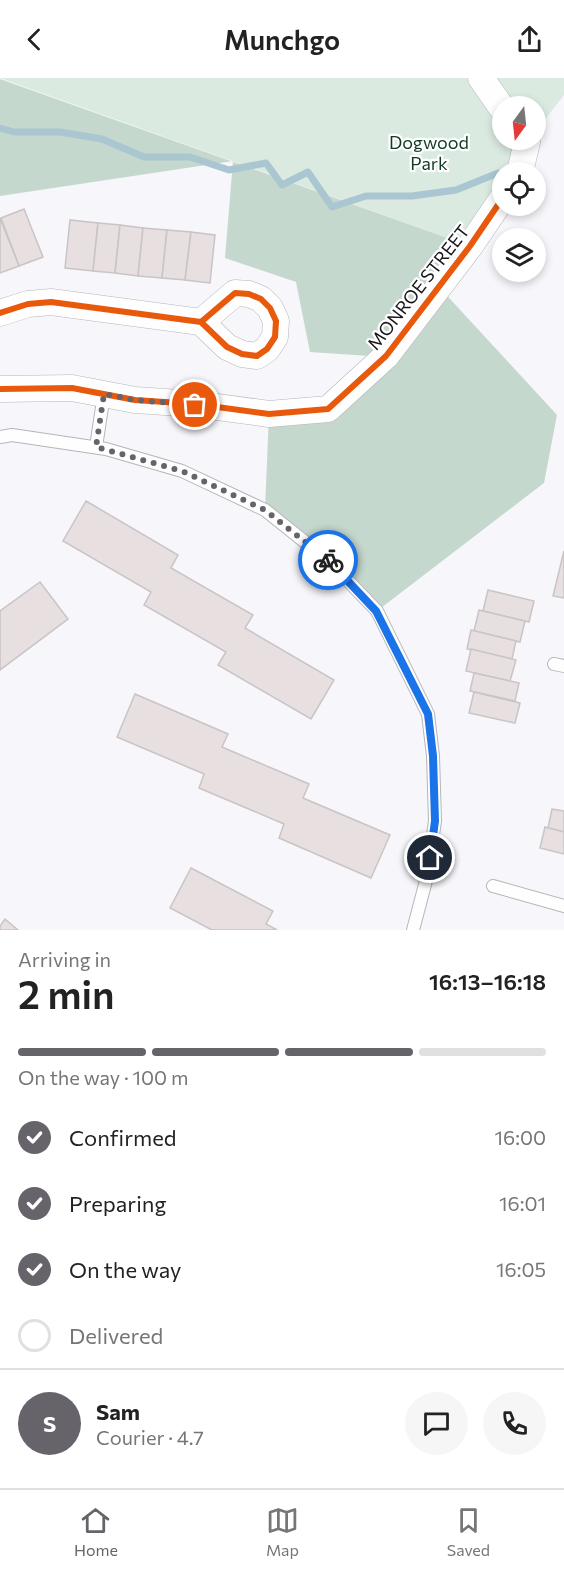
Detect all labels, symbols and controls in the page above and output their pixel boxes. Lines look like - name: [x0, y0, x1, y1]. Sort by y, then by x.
- icon: back: [18, 23, 51, 56]
- text: Munchgo: [224, 23, 340, 56]
- icon: share: [513, 23, 546, 56]
- north arrow: [492, 96, 546, 150]
- map controls: [492, 96, 546, 282]
- park label: Dogwood Park: [389, 131, 469, 174]
- button: locate: [492, 162, 546, 216]
- street label: MONROE STREET: [362, 220, 474, 354]
- button: layers: [492, 228, 546, 282]
- pin: [169, 379, 220, 430]
- icon: bag: [178, 388, 211, 421]
- courier: [298, 530, 358, 590]
- icon: bike: [312, 544, 345, 577]
- pin: [404, 832, 455, 883]
- icon: home: [413, 841, 446, 874]
- text: Arriving in: [18, 947, 111, 971]
- text: 16:13–16:18: [429, 968, 546, 995]
- text: 2 min: [18, 969, 115, 1017]
- text: On the way · 100 m: [18, 1065, 188, 1089]
- icon: check: [18, 1121, 51, 1154]
- text: Confirmed: [69, 1124, 176, 1151]
- text: 16:00: [494, 1125, 546, 1149]
- icon: check: [18, 1187, 51, 1220]
- text: Preparing: [69, 1190, 166, 1217]
- text: 16:01: [499, 1191, 546, 1215]
- icon: check: [18, 1253, 51, 1286]
- text: On the way: [69, 1256, 181, 1283]
- text: 16:05: [496, 1257, 546, 1281]
- text: Delivered: [69, 1322, 163, 1349]
- button: chat: [405, 1392, 468, 1455]
- button: phone: [483, 1392, 546, 1455]
- text: Sam: [96, 1398, 140, 1425]
- text: S: [43, 1410, 56, 1437]
- text: Courier · 4.7: [96, 1425, 204, 1449]
- tab: Home: [74, 1504, 118, 1559]
- tab: Map: [266, 1504, 299, 1559]
- tab: Saved: [447, 1504, 490, 1559]

